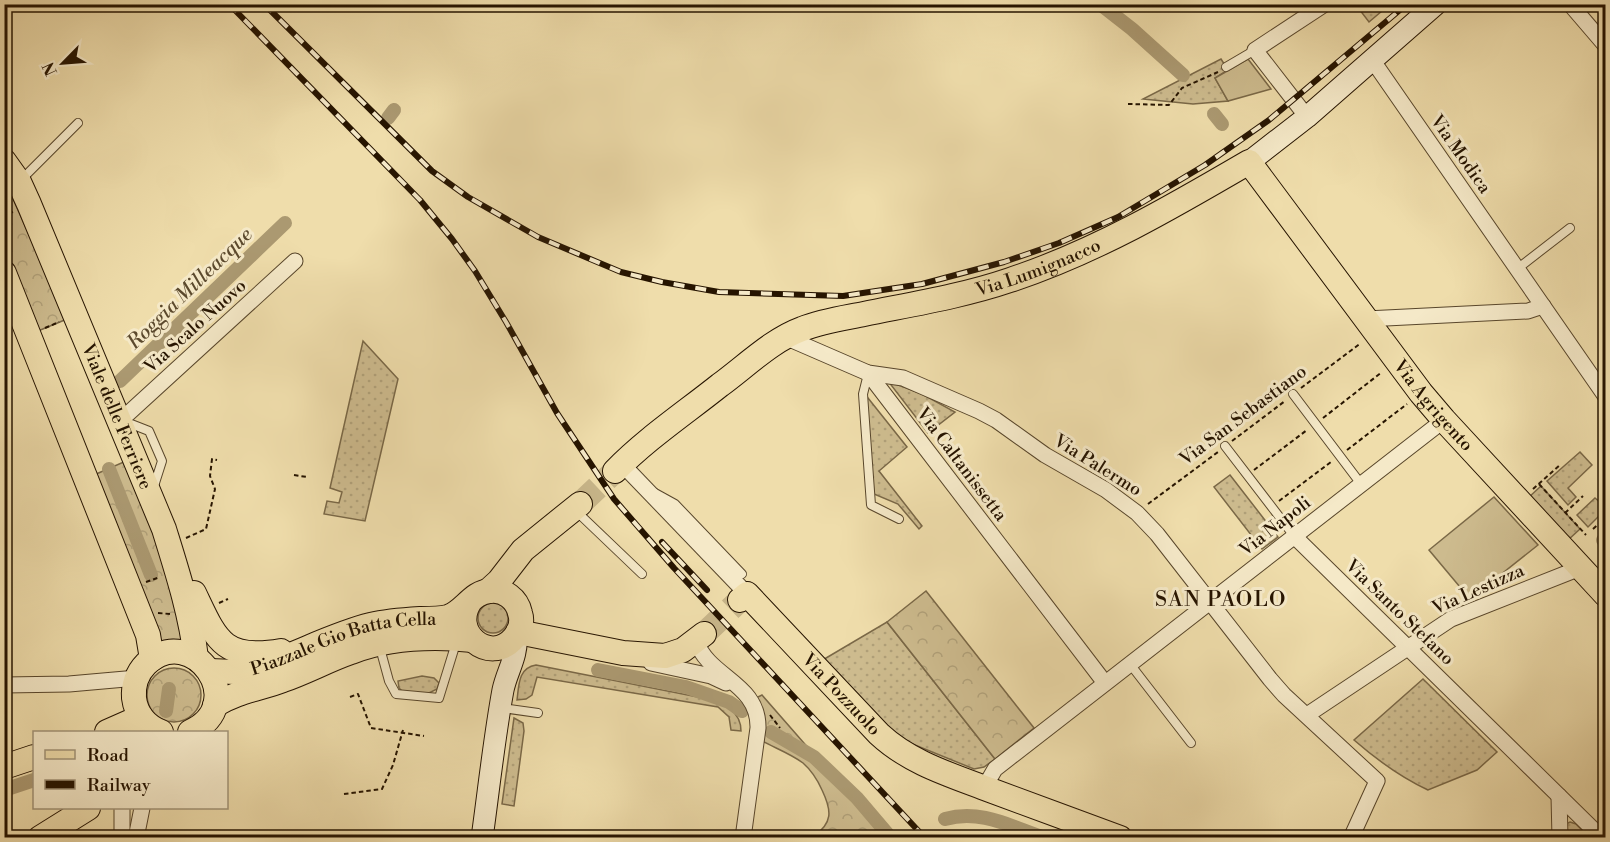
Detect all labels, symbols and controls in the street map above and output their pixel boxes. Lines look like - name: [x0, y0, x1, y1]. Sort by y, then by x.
- north arrow: [33, 33, 93, 93]
- text: N: [38, 59, 62, 79]
- street label: Via Modica: [1424, 110, 1497, 199]
- water label: Roggia Milleacque: [121, 222, 258, 356]
- street label: Via Lumignacco: [972, 234, 1105, 302]
- street label: Via Scalo Nuovo: [139, 274, 251, 379]
- street label: Viale delle Ferriere: [76, 339, 157, 493]
- street label: Via Agrigento: [1388, 355, 1478, 456]
- street label: Via San Sebastiano: [1174, 360, 1312, 471]
- street label: Via Caltanissetta: [911, 402, 1012, 527]
- street label: Via Palermo: [1049, 429, 1146, 502]
- street label: Via Napoli: [1234, 491, 1316, 562]
- street label: Via Santo Stefano: [1340, 554, 1459, 670]
- street label: Via Lestizza: [1428, 559, 1529, 620]
- district label: SAN PAOLO: [1155, 587, 1287, 613]
- street label: Piazzale Gio Batta Cella: [248, 608, 438, 681]
- street label: Via Pozzuolo: [796, 648, 886, 741]
- legend: [33, 731, 228, 809]
- text: Road: [87, 744, 130, 767]
- text: Railway: [87, 774, 151, 797]

